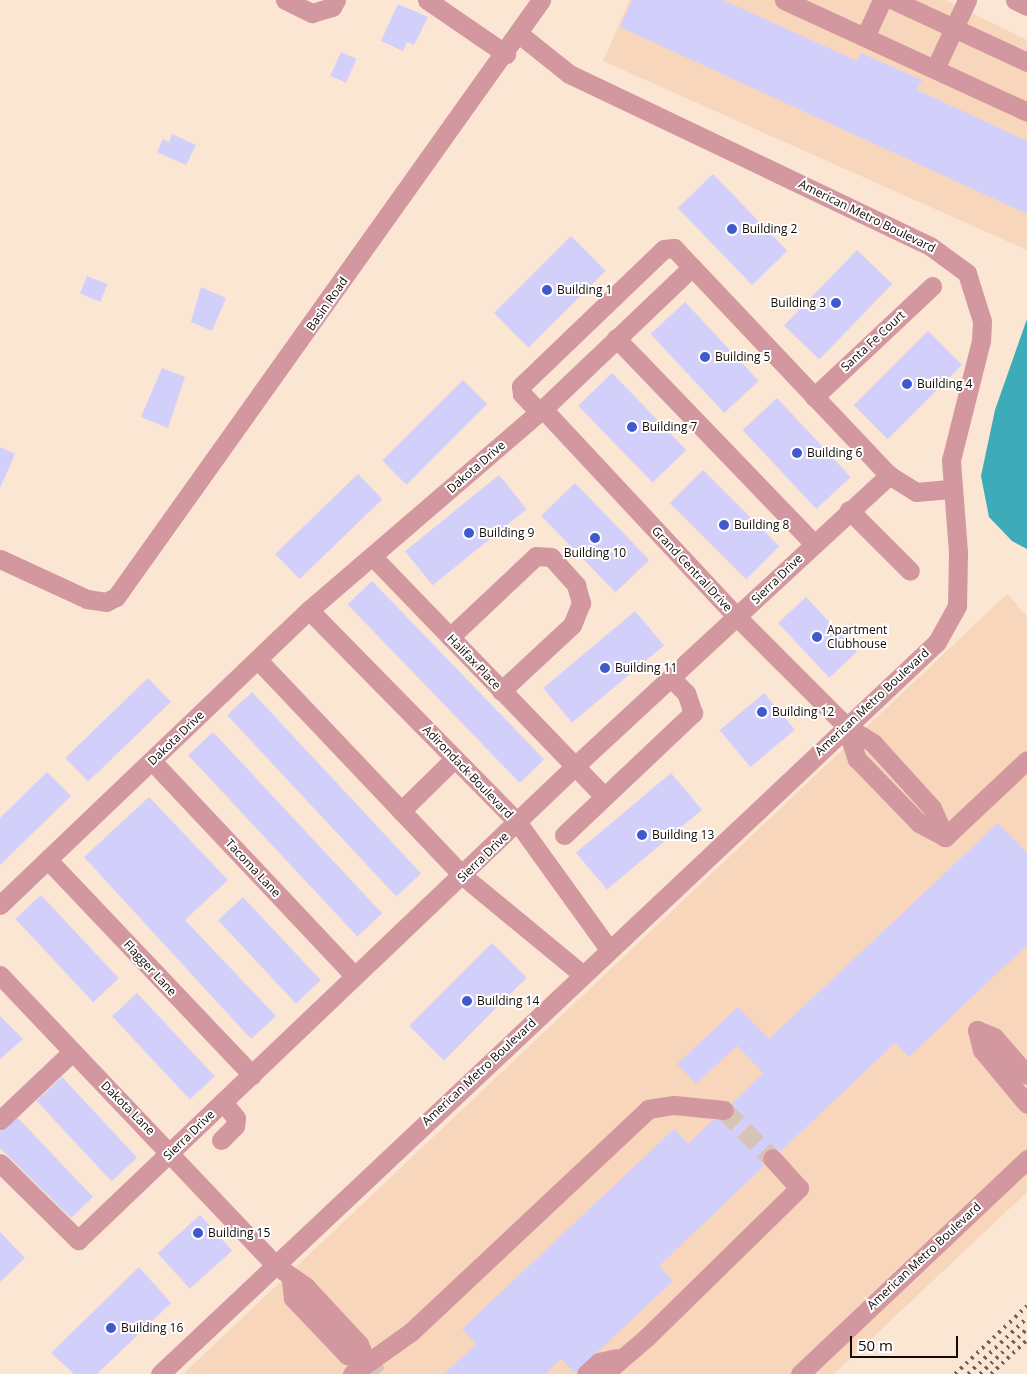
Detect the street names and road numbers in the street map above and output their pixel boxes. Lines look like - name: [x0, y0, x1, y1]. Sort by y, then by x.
- street label: American Metro Boulevard: [796, 177, 938, 255]
- street label: Basin Road: [303, 274, 351, 334]
- street label: Santa Fe Court: [838, 308, 908, 374]
- street label: Dakota Drive: [444, 438, 508, 496]
- street label: Grand Central Drive: [649, 523, 735, 615]
- street label: Sierra Drive: [749, 551, 805, 607]
- street label: Halifax Place: [444, 631, 504, 693]
- street label: American Metro Boulevard: [812, 645, 932, 759]
- street label: Dakota Drive: [145, 708, 207, 768]
- street label: Adirondack Boulevard: [420, 723, 516, 821]
- street label: Sierra Drive: [455, 829, 511, 885]
- street label: Tacoma Lane: [222, 836, 284, 900]
- street label: Flagger Lane: [121, 937, 179, 999]
- street label: American Metro Boulevard: [419, 1015, 539, 1129]
- street label: Dakota Lane: [98, 1078, 158, 1138]
- street label: Sierra Drive: [161, 1107, 217, 1163]
- street label: American Metro Boulevard: [864, 1199, 984, 1313]

